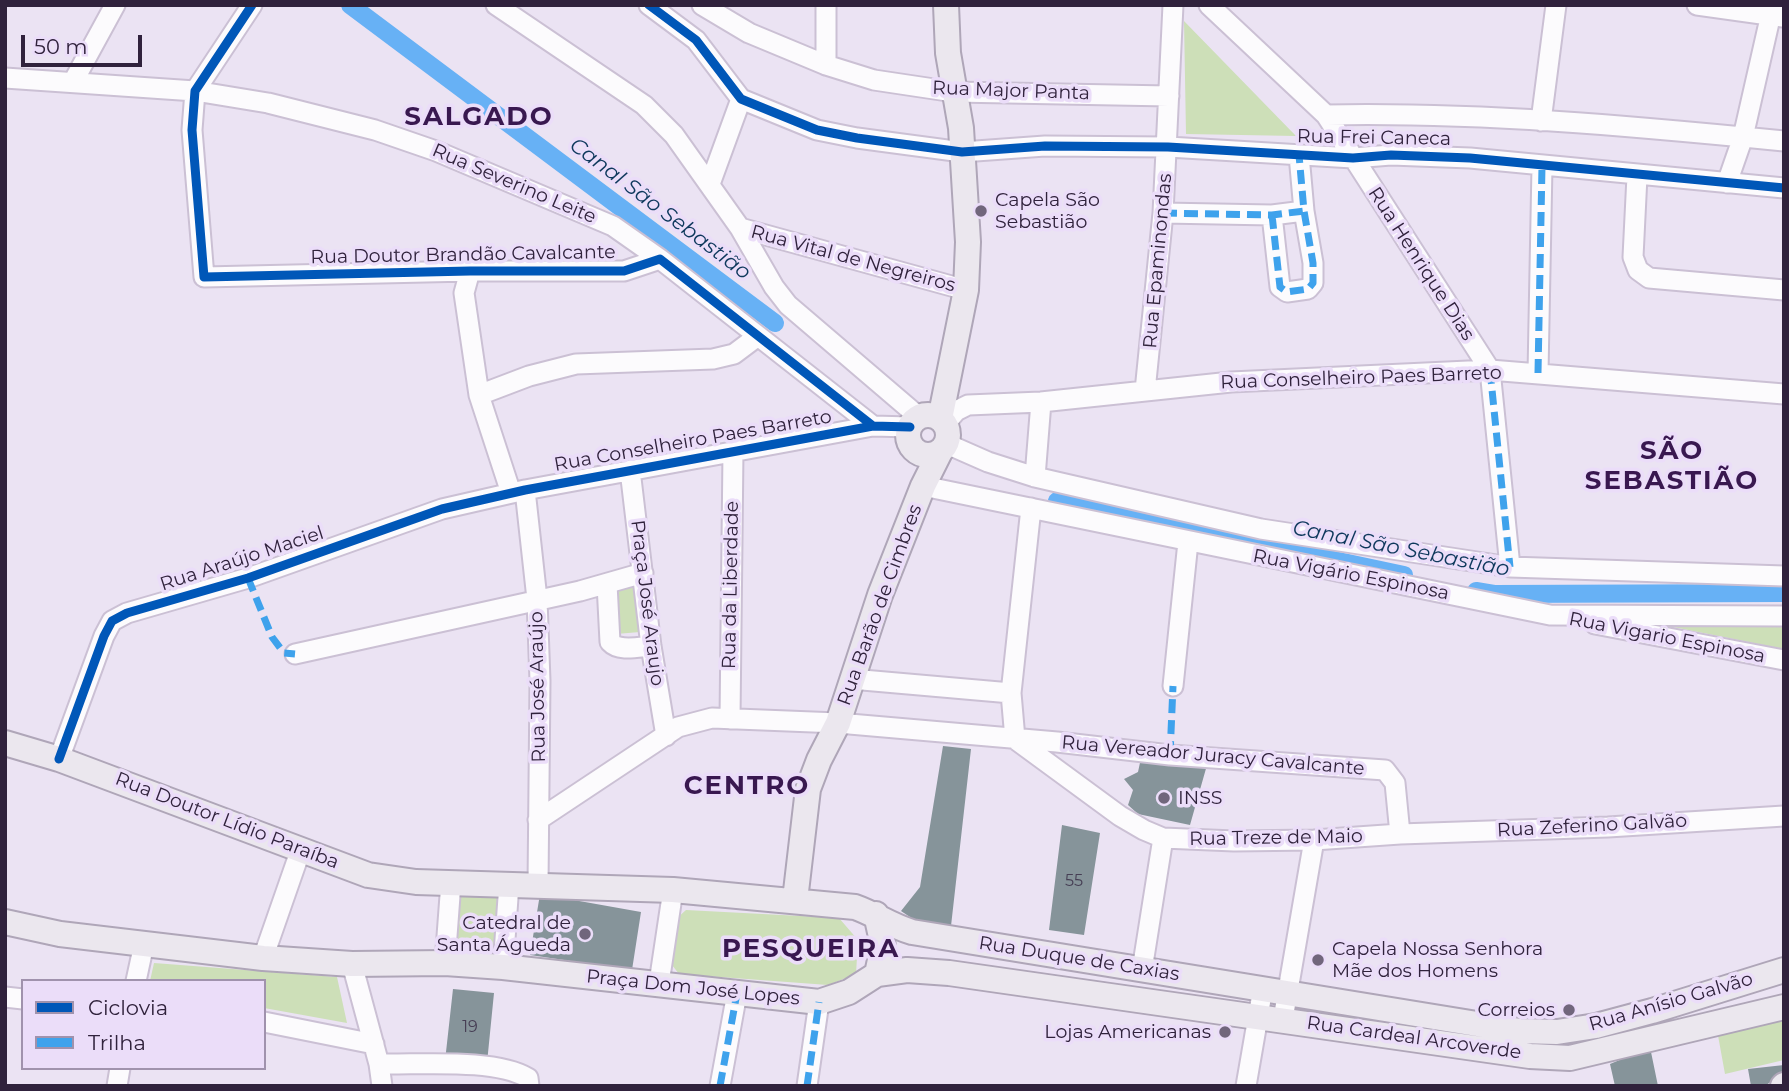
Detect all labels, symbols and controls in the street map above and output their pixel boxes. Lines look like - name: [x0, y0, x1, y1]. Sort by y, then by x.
- scale bar: [24, 21, 145, 65]
- text: 50 m: [34, 34, 88, 59]
- street label: Rua Major Panta: [932, 77, 1090, 105]
- district label: SALGADO: [405, 101, 553, 133]
- street label: Rua Frei Caneca: [1297, 125, 1451, 151]
- water label: Canal São Sebastião: [564, 133, 756, 285]
- street label: Rua Severino Leite: [429, 139, 599, 229]
- street label: Rua Epaminondas: [1139, 173, 1177, 349]
- street label: Rua Henrique Dias: [1363, 183, 1479, 345]
- place label: Capela São Sebastião: [995, 189, 1100, 233]
- marker: Capela São Sebastião: [973, 203, 989, 219]
- street label: Rua Vital de Negreiros: [748, 221, 958, 297]
- street label: Rua Doutor Brandão Cavalcante: [310, 241, 616, 269]
- street label: Rua Conselheiro Paes Barreto: [1220, 362, 1502, 394]
- street label: Rua Conselheiro Paes Barreto: [552, 405, 834, 477]
- district label: SÃO SEBASTIÃO: [1586, 435, 1758, 496]
- street label: Rua da Liberdade: [718, 501, 744, 669]
- street label: Rua Barão de Cimbres: [833, 501, 927, 709]
- water label: Canal São Sebastião: [1291, 516, 1511, 582]
- street label: Praça José Araujo: [626, 519, 668, 687]
- street label: Rua Araújo Maciel: [157, 522, 327, 596]
- street label: Rua Vigário Espinosa: [1251, 545, 1451, 605]
- street label: Rua Vigario Espinosa: [1567, 608, 1767, 668]
- street label: Rua José Araújo: [525, 611, 551, 763]
- street label: Rua Vereador Juracy Cavalcante: [1061, 731, 1365, 781]
- street label: Rua Doutor Lídio Paraíba: [112, 768, 342, 874]
- district label: CENTRO: [685, 770, 809, 802]
- place label: INSS: [1178, 787, 1223, 809]
- marker: INSS: [1156, 790, 1172, 806]
- street label: Rua Zeferino Galvão: [1496, 810, 1688, 842]
- street label: Rua Treze de Maio: [1189, 825, 1363, 851]
- house number: 55: [1065, 871, 1083, 891]
- place label: Catedral de Santa Águeda: [437, 912, 571, 956]
- marker: Catedral de Santa Águeda: [577, 926, 593, 942]
- street label: Rua Duque de Caxias: [977, 932, 1181, 986]
- district label: PESQUEIRA: [723, 933, 899, 965]
- place label: Capela Nossa Senhora Mãe dos Homens: [1332, 938, 1543, 982]
- marker: Capela Nossa Senhora Mãe dos Homens: [1310, 952, 1326, 968]
- street label: Praça Dom José Lopes: [585, 965, 801, 1011]
- street label: Rua Anísio Galvão: [1586, 968, 1756, 1036]
- legend: [21, 979, 266, 1070]
- text: Ciclovia: [88, 995, 168, 1020]
- place label: Correios: [1477, 999, 1555, 1021]
- marker: Correios: [1561, 1002, 1577, 1018]
- street label: Rua Cardeal Arcoverde: [1305, 1012, 1523, 1064]
- house number: 19: [462, 1017, 478, 1037]
- place label: Lojas Americanas: [1044, 1021, 1211, 1043]
- marker: Lojas Americanas: [1217, 1024, 1233, 1040]
- text: Trilha: [88, 1030, 146, 1055]

